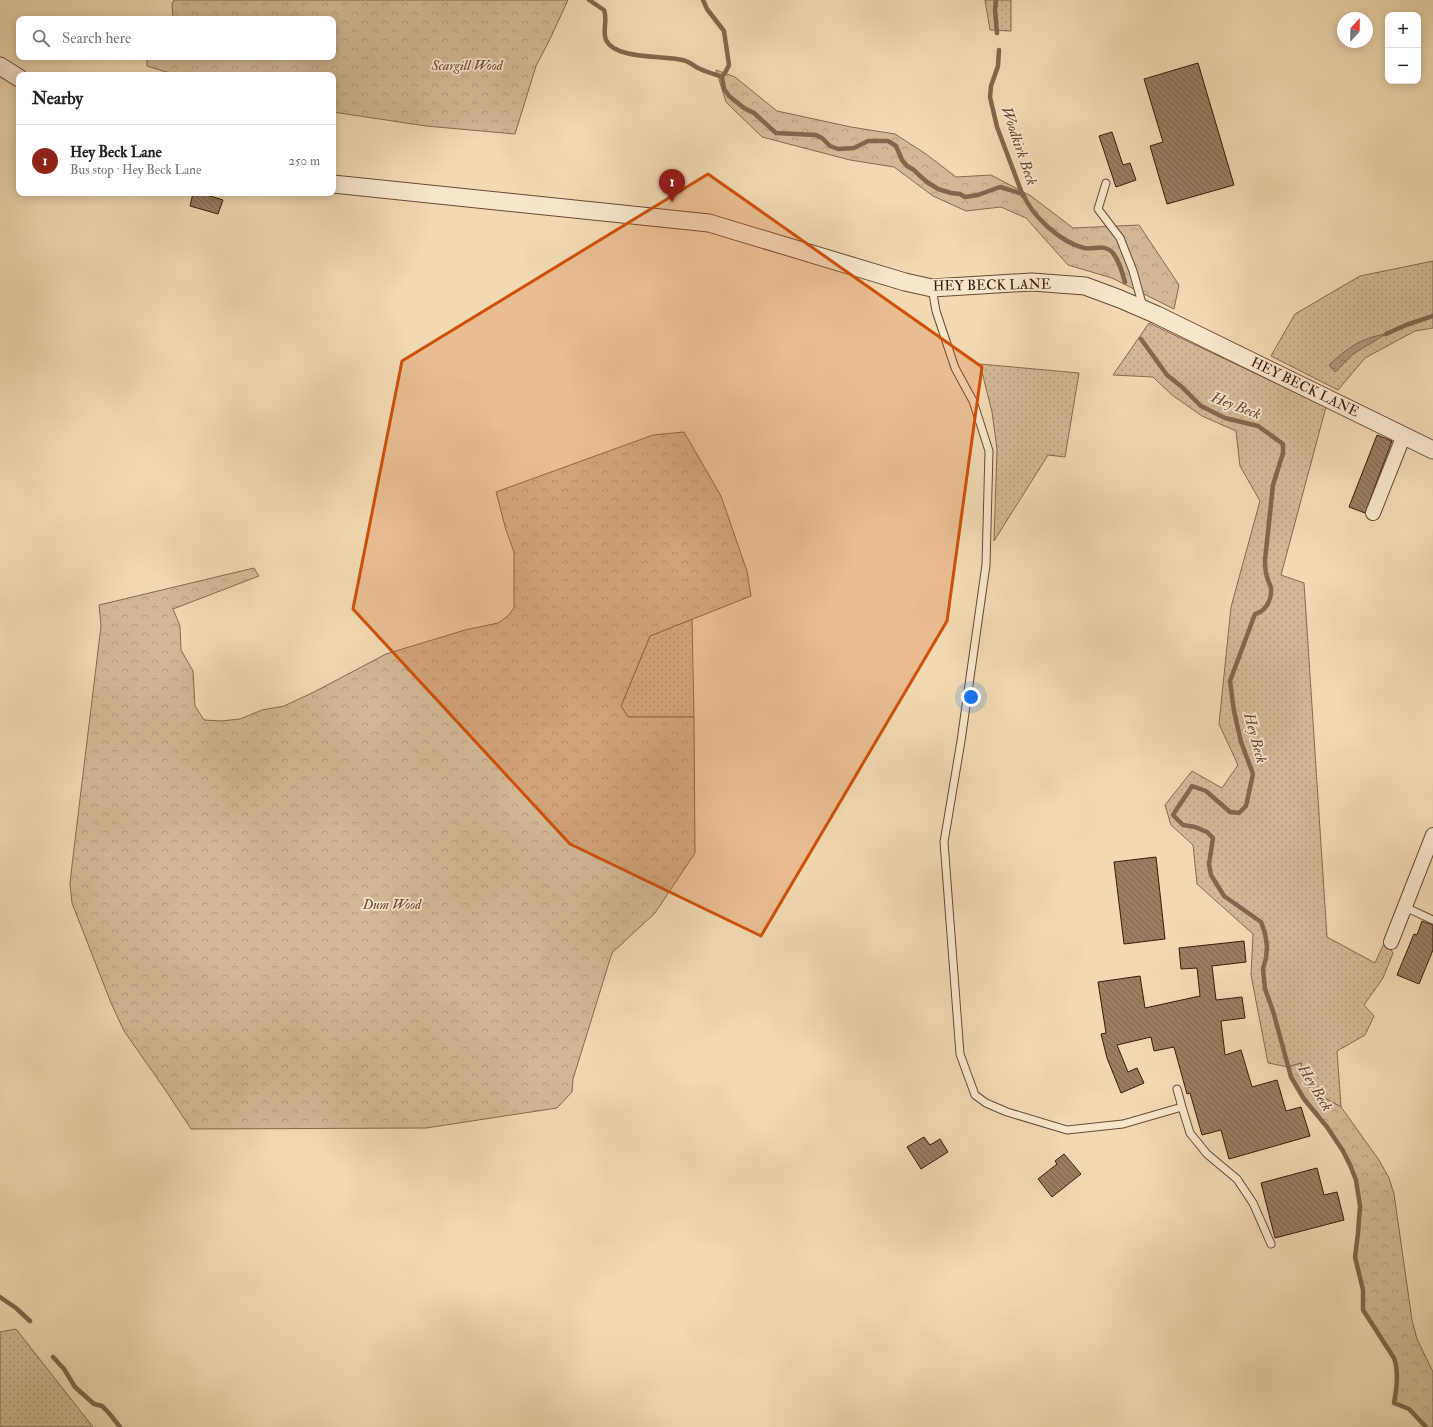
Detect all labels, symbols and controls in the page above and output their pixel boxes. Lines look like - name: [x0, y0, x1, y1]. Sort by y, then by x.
- north arrow: [1337, 12, 1373, 48]
- map controls: [1385, 12, 1421, 84]
- button: +: [1385, 12, 1421, 48]
- search box: [16, 16, 336, 60]
- icon: search: [30, 27, 52, 49]
- text: Search here: [62, 29, 131, 48]
- button: −: [1385, 48, 1421, 84]
- park label: Scargill Wood: [430, 57, 504, 74]
- text: Nearby: [32, 88, 83, 109]
- water label: Woodkirk Beck: [997, 104, 1041, 188]
- text: Hey Beck Lane: [70, 143, 162, 162]
- text: 1: [43, 153, 47, 169]
- text: 250 m: [288, 153, 320, 169]
- text: Bus stop · Hey Beck Lane: [70, 162, 201, 178]
- pin: 1: [659, 169, 685, 202]
- street label: HEY BECK LANE: [933, 275, 1051, 295]
- street label: HEY BECK LANE: [1248, 353, 1362, 421]
- water label: Hey Beck: [1208, 388, 1263, 424]
- your location: [961, 687, 981, 707]
- water label: Hey Beck: [1239, 710, 1271, 765]
- park label: Dum Wood: [362, 896, 422, 913]
- water label: Hey Beck: [1293, 1060, 1336, 1115]

